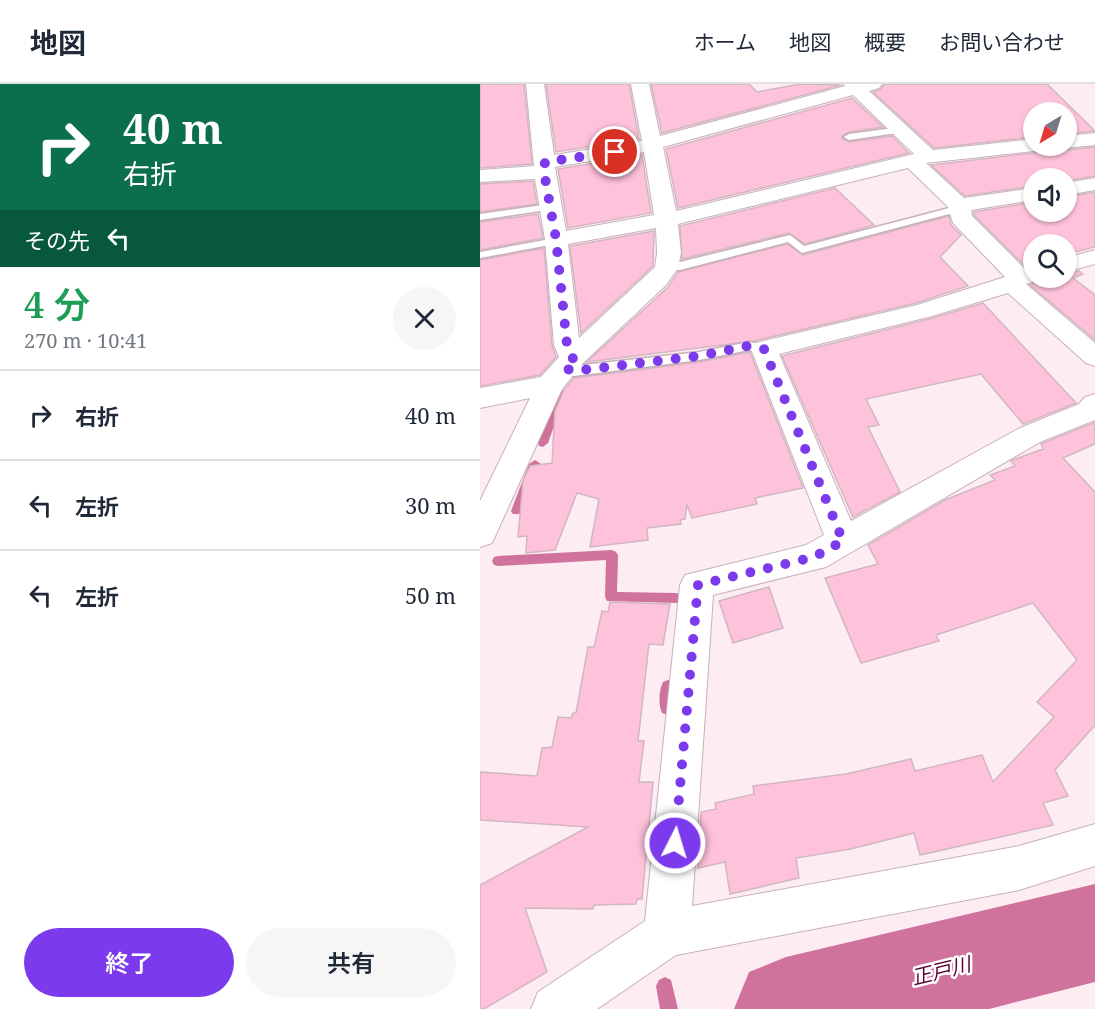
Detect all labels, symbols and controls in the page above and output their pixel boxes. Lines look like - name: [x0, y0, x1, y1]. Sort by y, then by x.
- text: 地図: [30, 23, 86, 61]
- text: ホーム: [694, 28, 756, 56]
- text: 地図: [789, 28, 831, 56]
- text: 概要: [864, 28, 906, 56]
- text: お問い合わせ: [939, 28, 1065, 56]
- text: 40 m: [123, 99, 223, 156]
- north arrow: [1023, 102, 1077, 156]
- map controls: [1023, 102, 1077, 288]
- icon: right: [24, 108, 102, 186]
- pin: [589, 126, 640, 177]
- icon: arrive: [598, 135, 631, 168]
- text: 右折: [123, 155, 177, 192]
- button: sound: [1023, 168, 1077, 222]
- icon: left: [102, 222, 135, 255]
- text: その先: [24, 225, 90, 255]
- button: search: [1023, 234, 1077, 288]
- text: 4 分: [24, 280, 90, 329]
- button: close: [393, 287, 456, 350]
- text: 270 m · 10:41: [24, 327, 147, 354]
- icon: right: [24, 399, 57, 432]
- text: 40 m: [405, 400, 456, 430]
- text: 右折: [75, 401, 119, 431]
- icon: left: [24, 489, 57, 522]
- text: 30 m: [405, 490, 456, 520]
- text: 左折: [75, 491, 119, 521]
- icon: left: [24, 579, 57, 612]
- text: 50 m: [405, 580, 456, 610]
- text: 左折: [75, 581, 119, 611]
- position arrow: [643, 811, 707, 875]
- button: 終了: [24, 928, 234, 997]
- button: 共有: [246, 928, 456, 997]
- water label: 正戸川: [909, 950, 975, 991]

